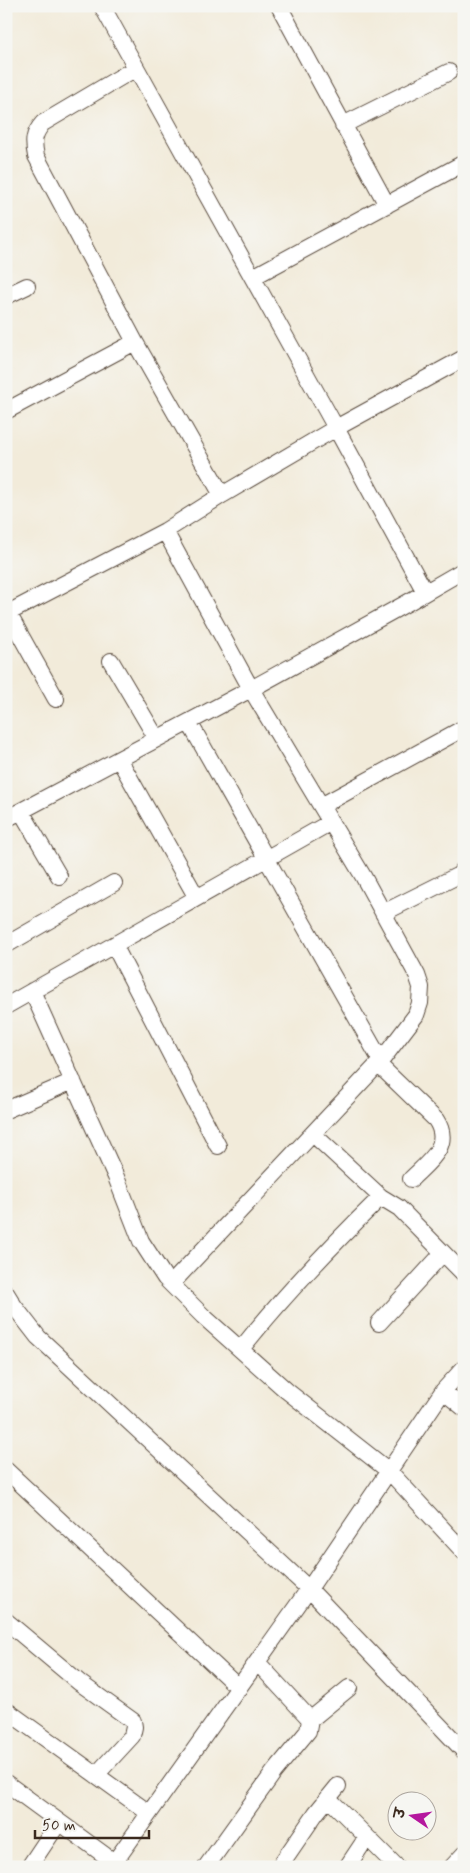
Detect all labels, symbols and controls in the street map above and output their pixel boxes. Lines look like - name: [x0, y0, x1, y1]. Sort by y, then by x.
- north arrow: [388, 1790, 438, 1840]
- text: उ: [390, 1805, 411, 1822]
- scale bar: [35, 1808, 149, 1840]
- text: 50 m: [42, 1816, 76, 1836]

